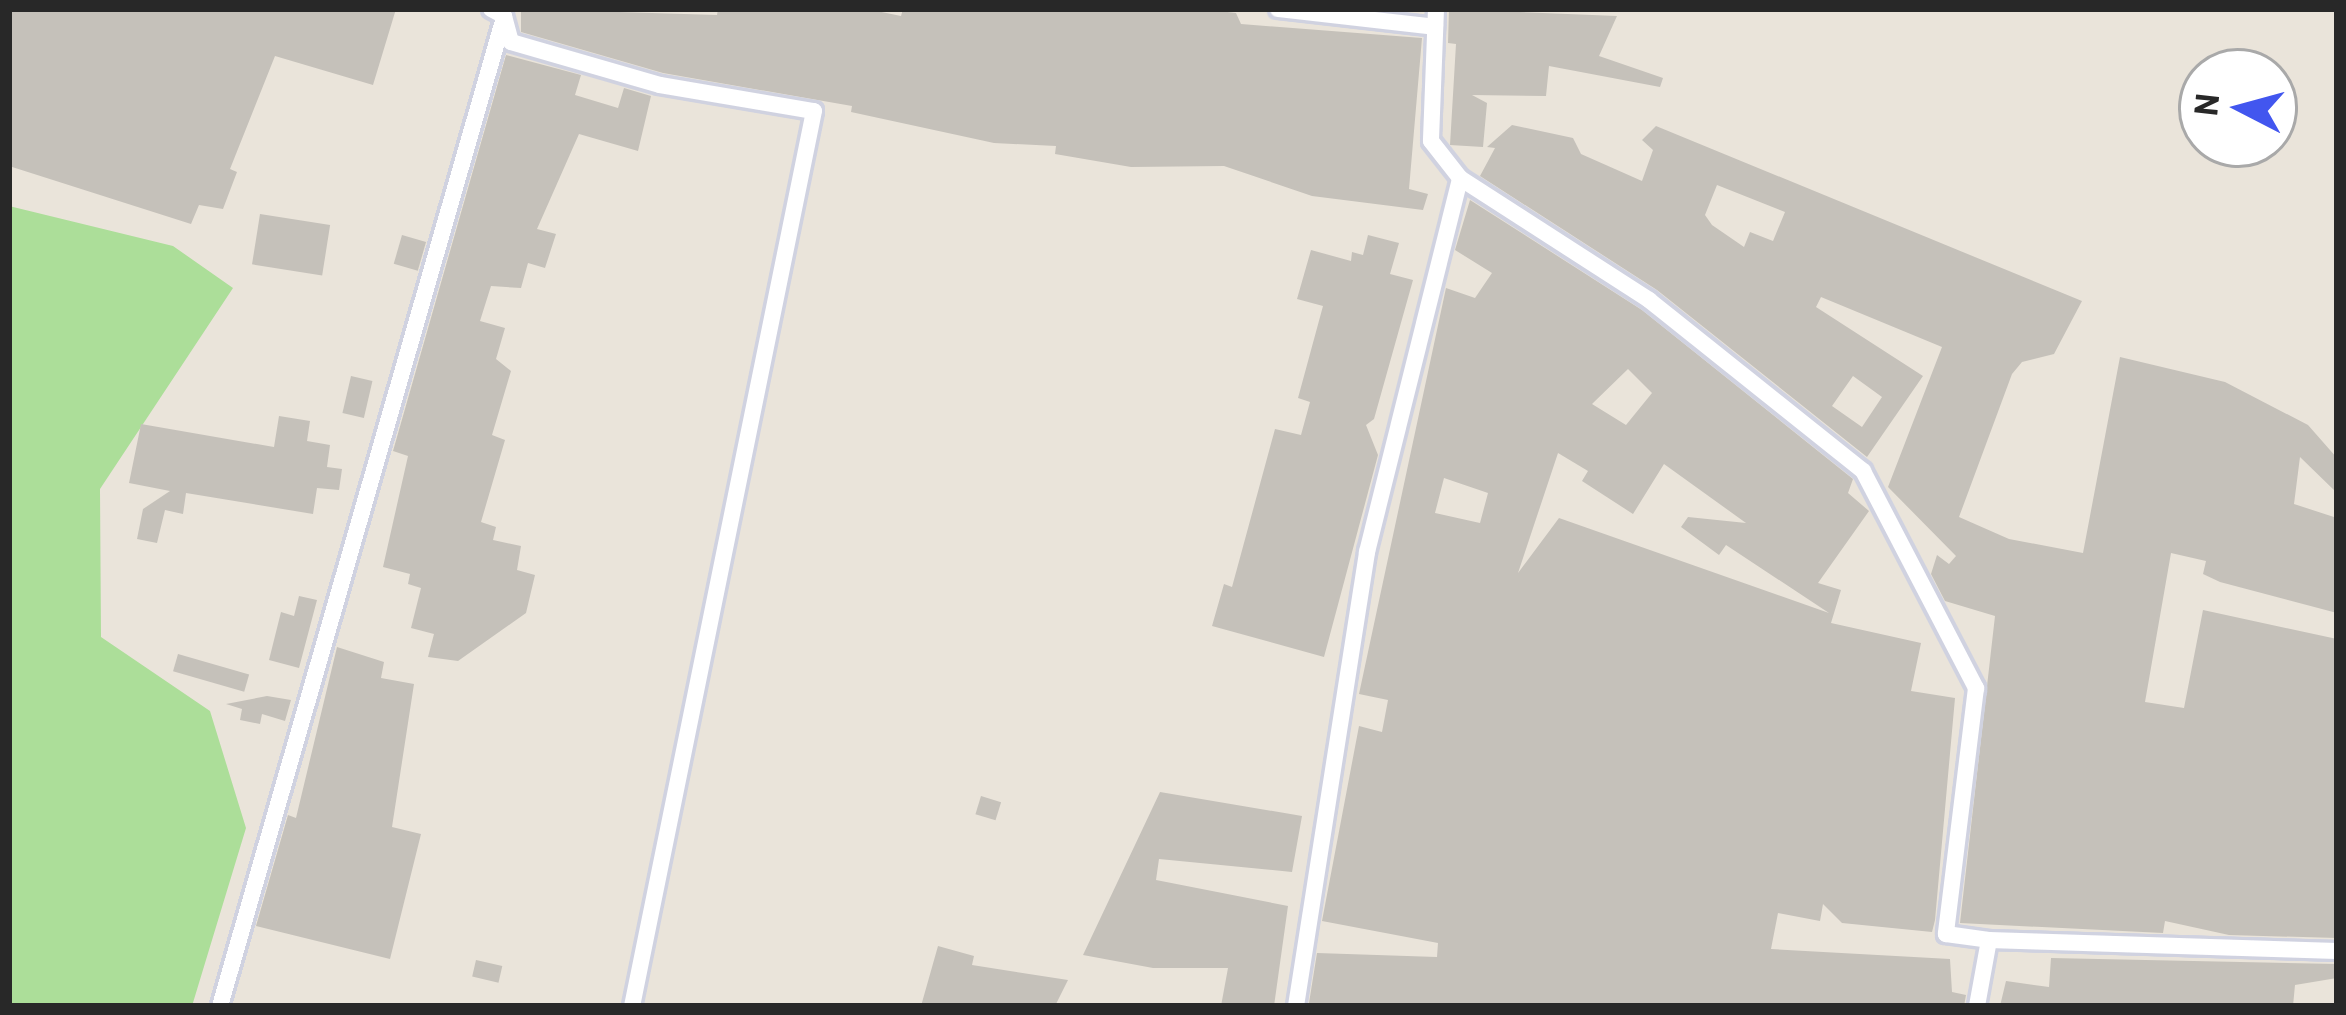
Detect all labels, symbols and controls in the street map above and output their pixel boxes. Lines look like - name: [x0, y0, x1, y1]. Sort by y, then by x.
- north arrow: [2178, 48, 2298, 168]
- text: N: [2184, 92, 2226, 118]

